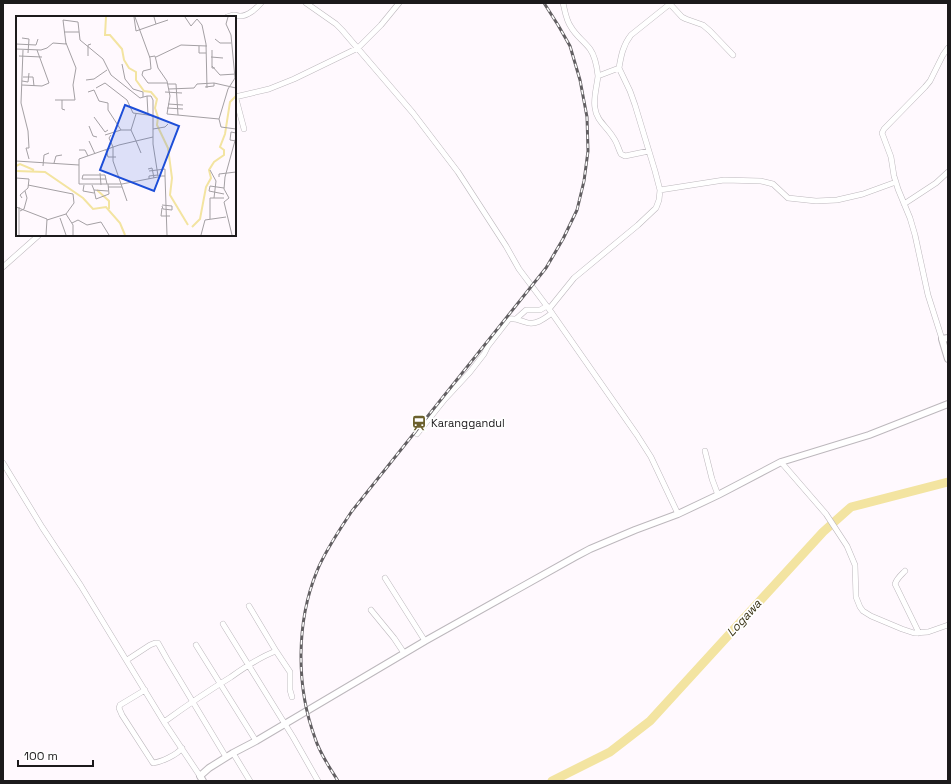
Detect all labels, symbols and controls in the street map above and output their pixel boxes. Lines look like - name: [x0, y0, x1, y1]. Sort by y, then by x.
- inset map: [16, 16, 236, 236]
- station icon: Karanggandul: [410, 414, 428, 432]
- place label: Karanggandul: [431, 416, 505, 430]
- water label: Logawa: [723, 596, 765, 640]
- scale bar: [18, 742, 93, 768]
- text: 100 m: [24, 748, 58, 764]

